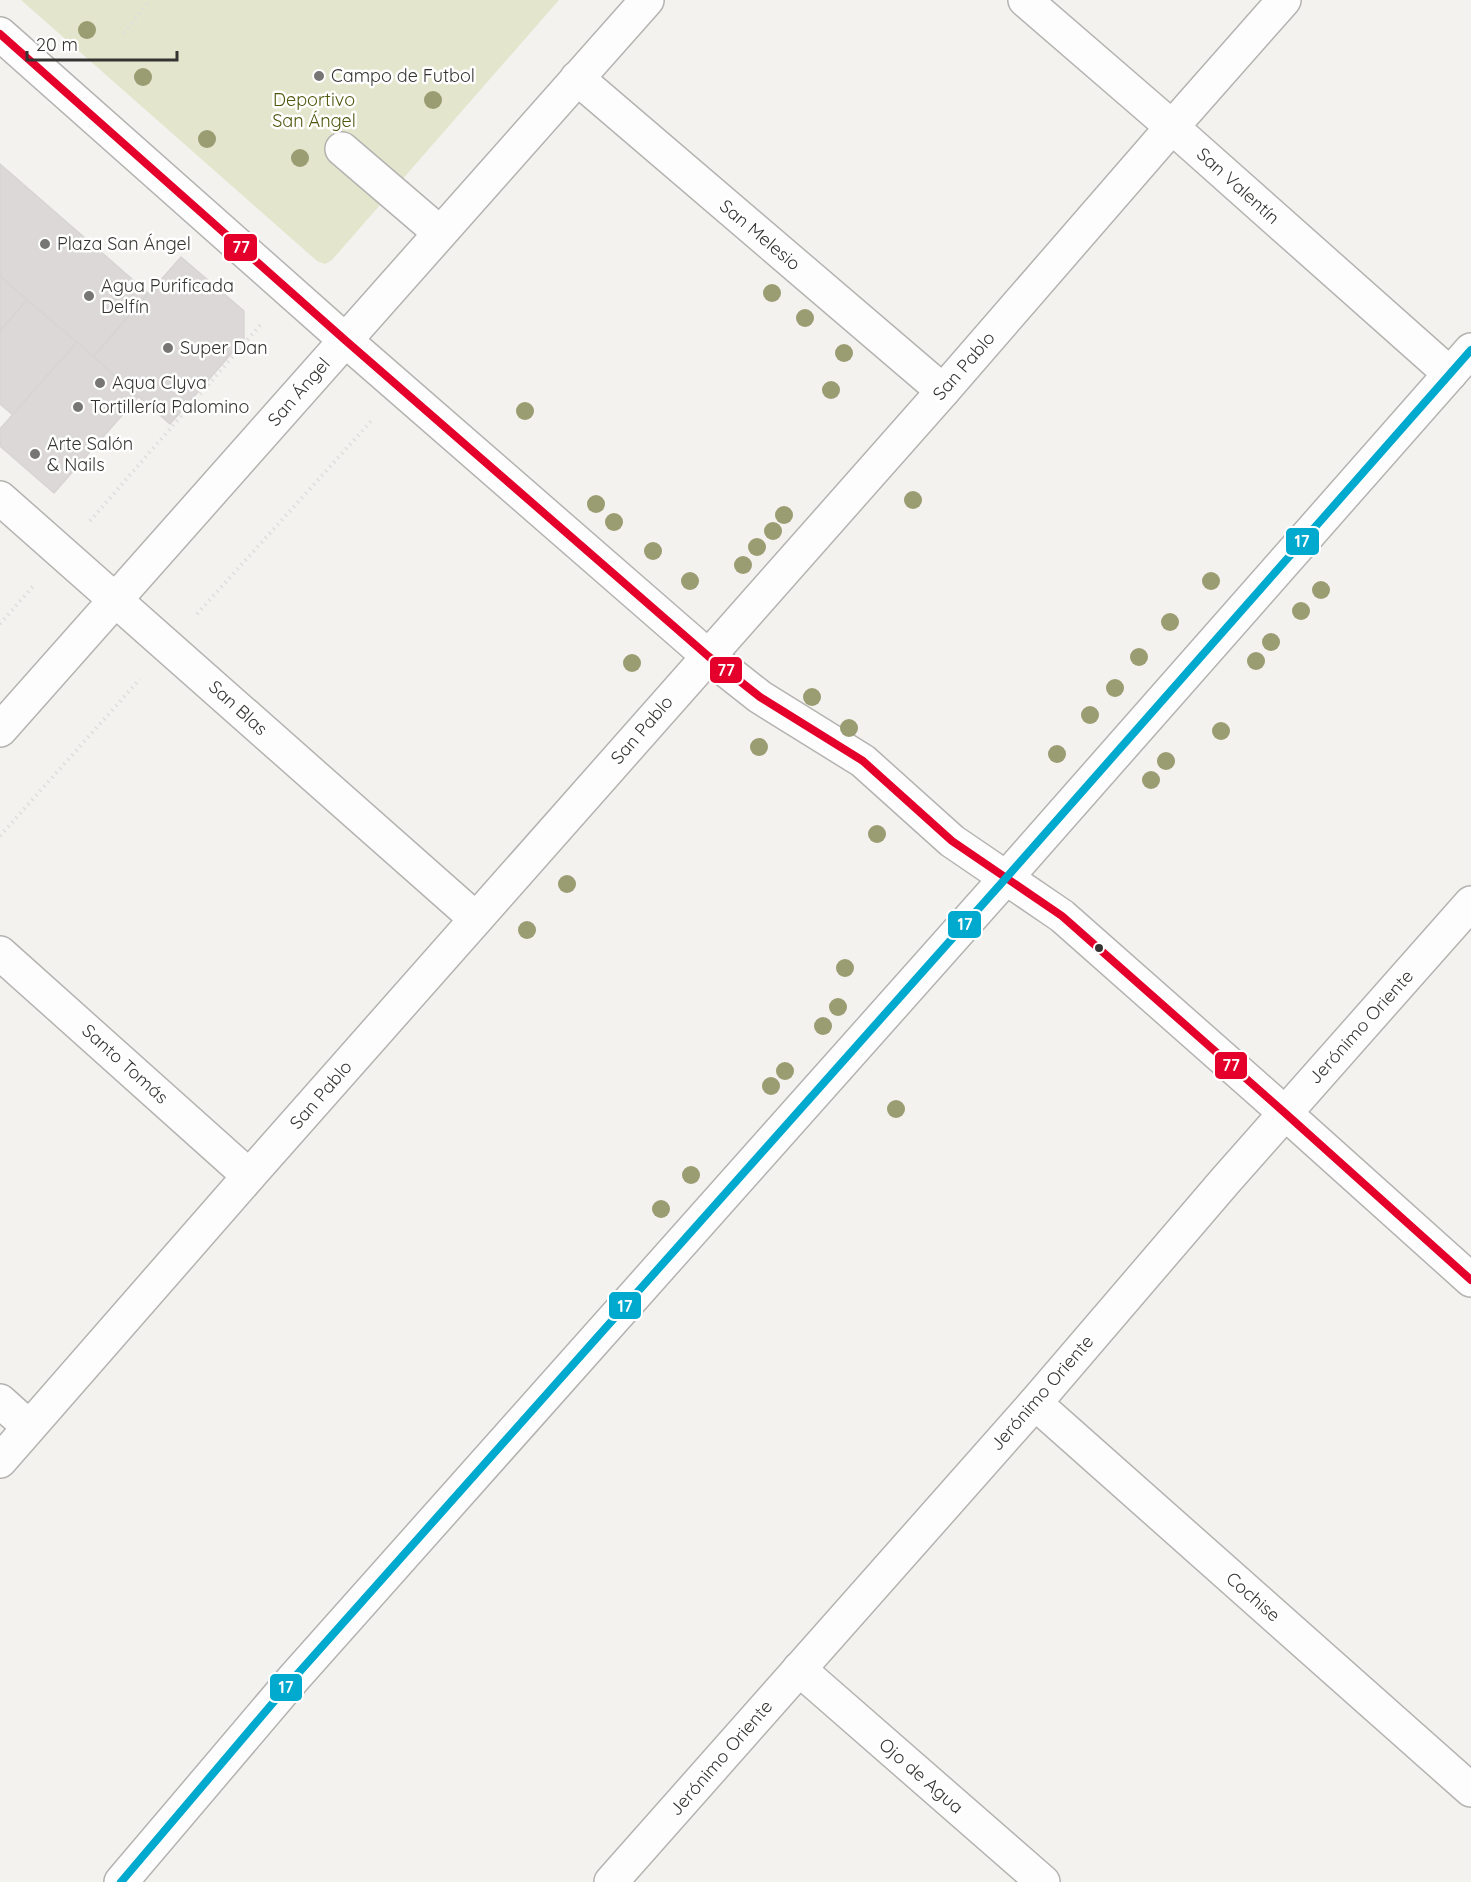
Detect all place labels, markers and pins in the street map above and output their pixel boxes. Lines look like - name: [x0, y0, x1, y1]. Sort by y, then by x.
- place label: Campo de Futbol: [331, 64, 475, 87]
- marker: Campo de Futbol: [312, 69, 326, 83]
- place label: Plaza San Ángel: [57, 232, 191, 255]
- marker: Plaza San Ángel: [38, 237, 52, 251]
- place label: Agua Purificada Delfín: [101, 274, 234, 318]
- marker: Agua Purificada Delfín: [82, 289, 96, 303]
- place label: Super Dan: [180, 336, 268, 359]
- marker: Super Dan: [161, 341, 175, 355]
- place label: Aqua Clyva: [112, 371, 207, 394]
- marker: Aqua Clyva: [93, 376, 107, 390]
- place label: Tortillería Palomino: [90, 395, 249, 418]
- marker: Tortillería Palomino: [71, 400, 85, 414]
- place label: Arte Salón & Nails: [47, 432, 133, 476]
- marker: Arte Salón & Nails: [28, 447, 42, 461]
- unlabelled marker: [1093, 942, 1105, 954]

